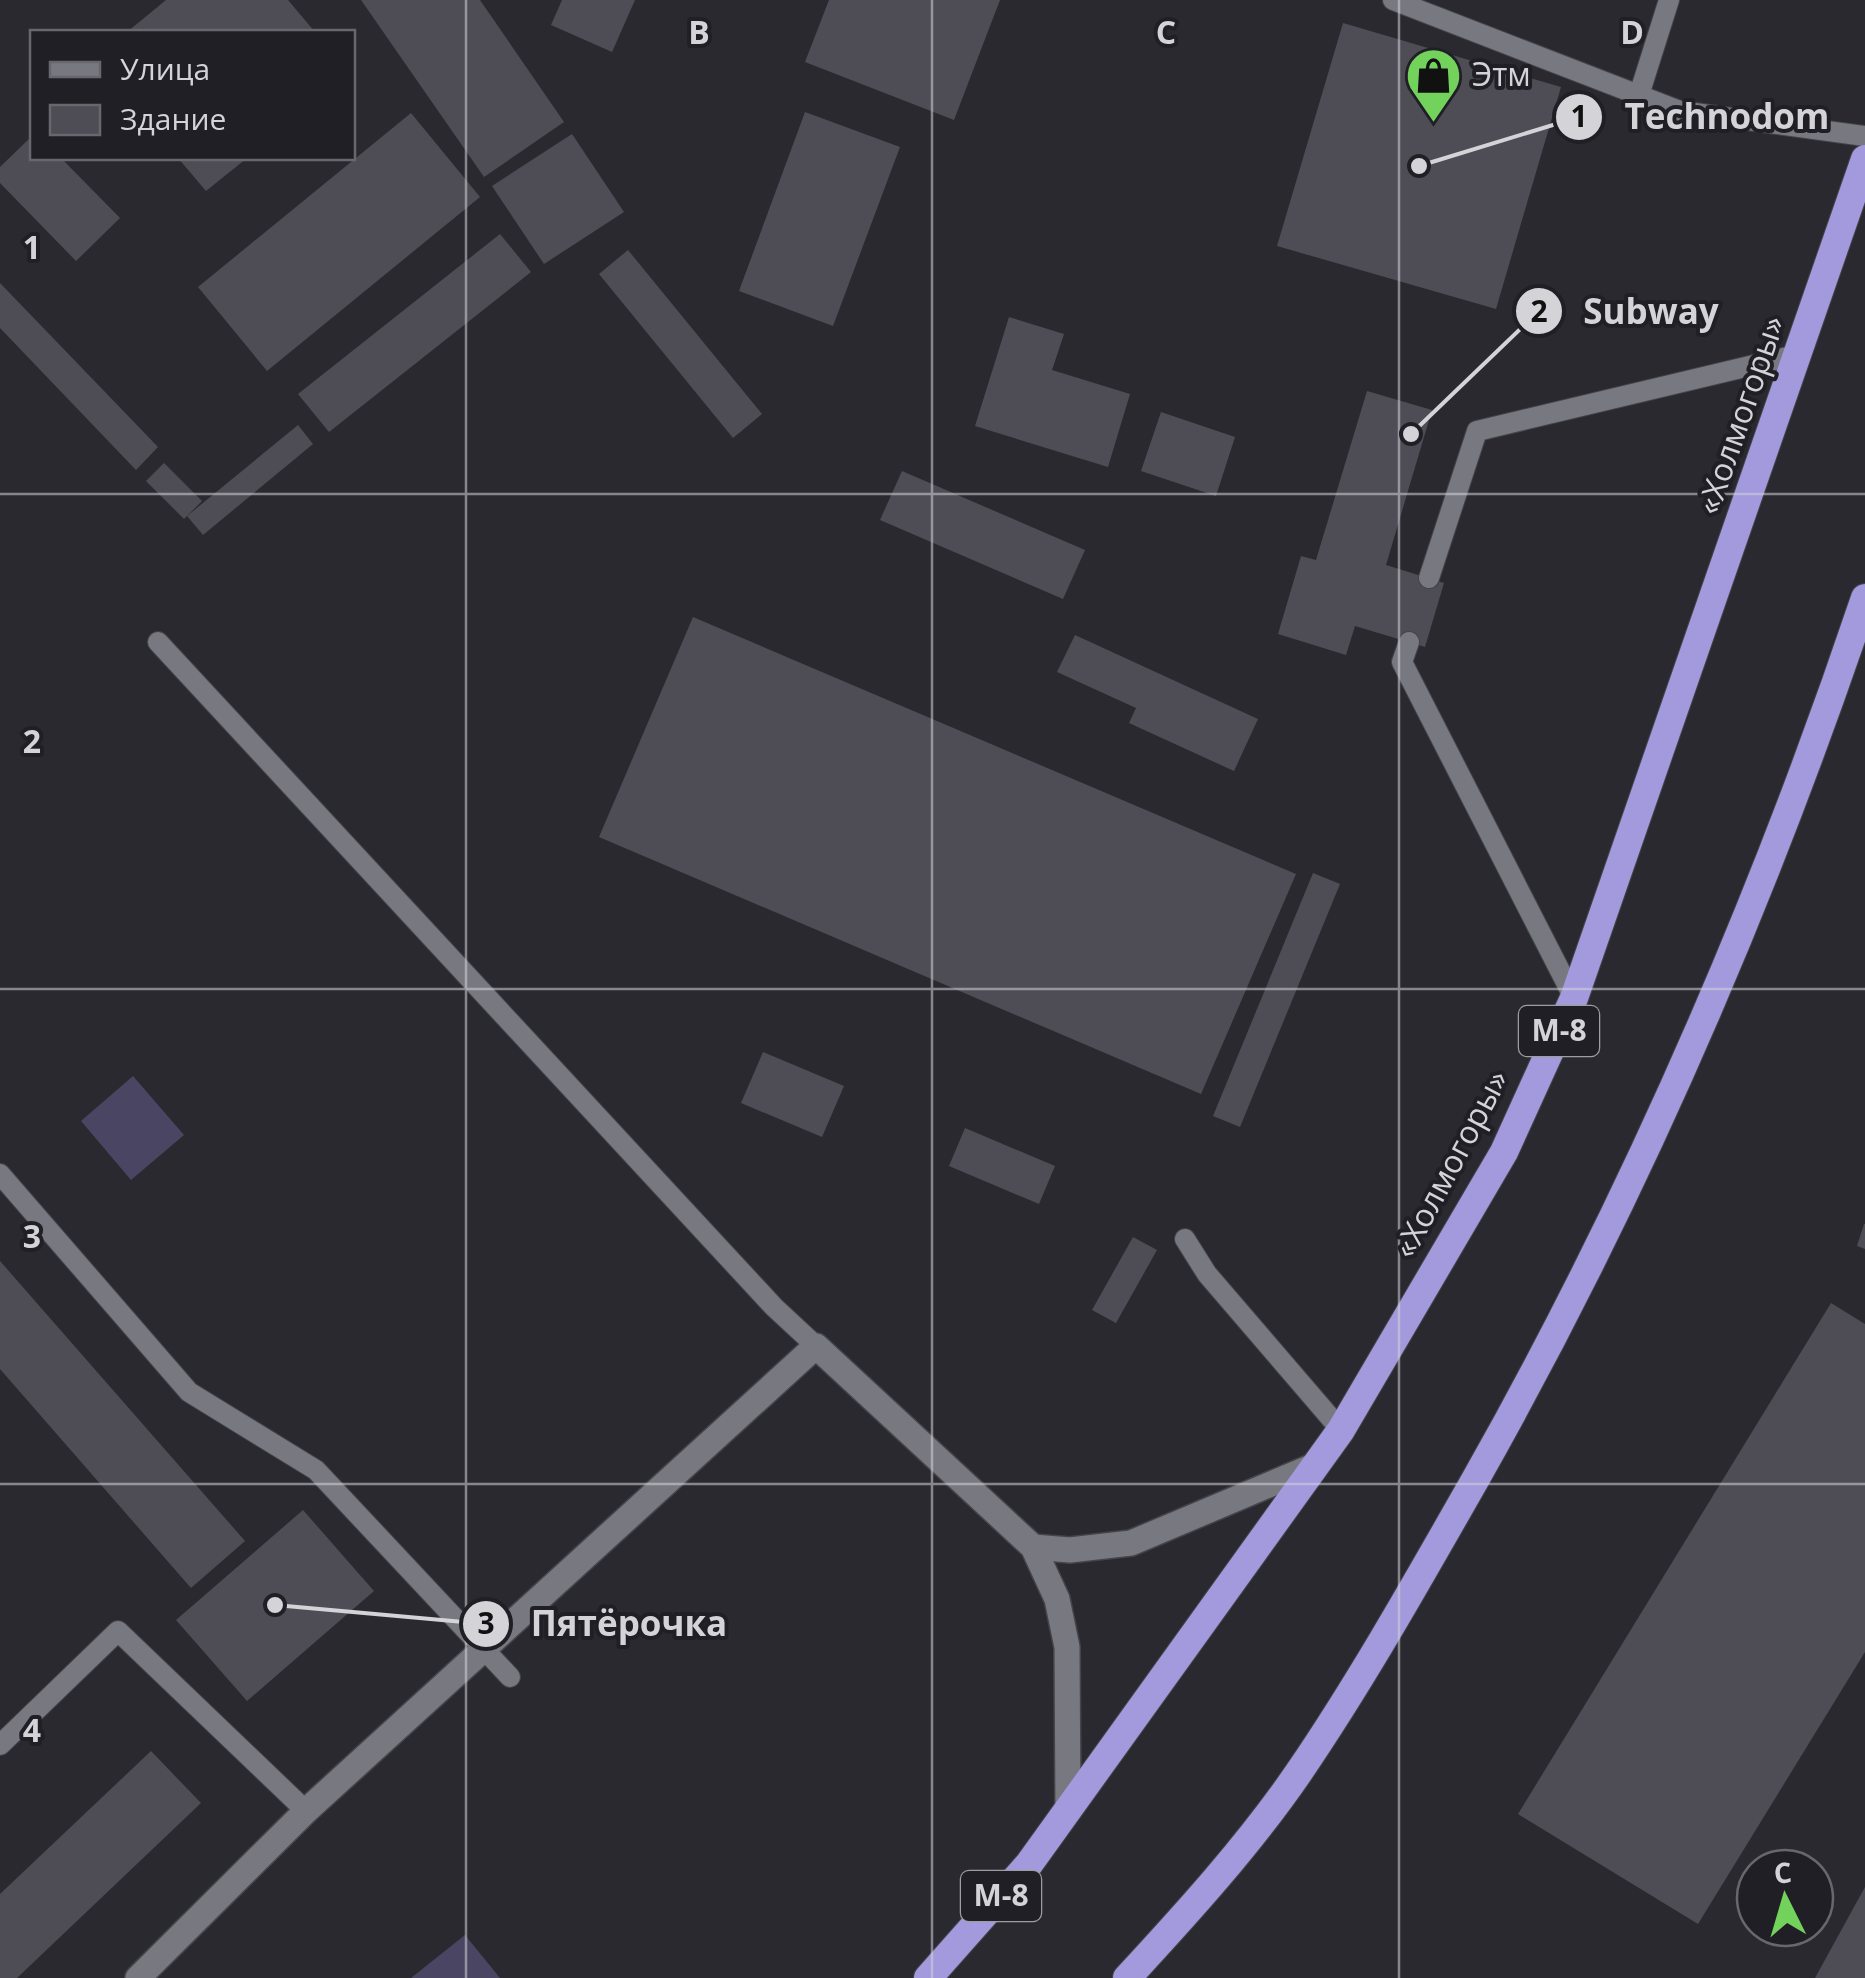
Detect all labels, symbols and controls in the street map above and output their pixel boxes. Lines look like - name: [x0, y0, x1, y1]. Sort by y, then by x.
- text: B: [688, 10, 710, 53]
- text: C: [1156, 10, 1176, 53]
- text: D: [1620, 10, 1644, 53]
- legend: [30, 30, 355, 160]
- shop icon: Этм: [1403, 45, 1463, 124]
- text: Улица: [120, 48, 210, 89]
- place label: Этм: [1472, 52, 1531, 95]
- callout: Technodom: [1554, 84, 1849, 149]
- text: Technodom: [1625, 92, 1829, 139]
- text: 1: [1570, 95, 1588, 136]
- text: Здание: [120, 98, 226, 139]
- text: 1: [23, 225, 41, 268]
- callout: Subway: [1514, 279, 1739, 344]
- text: Subway: [1583, 287, 1719, 334]
- text: 2: [1530, 290, 1548, 331]
- street label: «Холмогоры»: [1685, 309, 1794, 520]
- text: 2: [23, 719, 41, 762]
- road number: М-8: [1519, 1006, 1599, 1056]
- street label: «Холмогоры»: [1382, 1062, 1517, 1265]
- text: 3: [23, 1214, 41, 1257]
- callout: Пятёрочка: [461, 1591, 747, 1656]
- text: Пятёрочка: [531, 1599, 727, 1646]
- text: 3: [477, 1602, 495, 1643]
- text: 4: [23, 1708, 41, 1751]
- north arrow: [1735, 1848, 1835, 1948]
- text: С: [1772, 1852, 1793, 1892]
- road number: М-8: [961, 1871, 1041, 1921]

